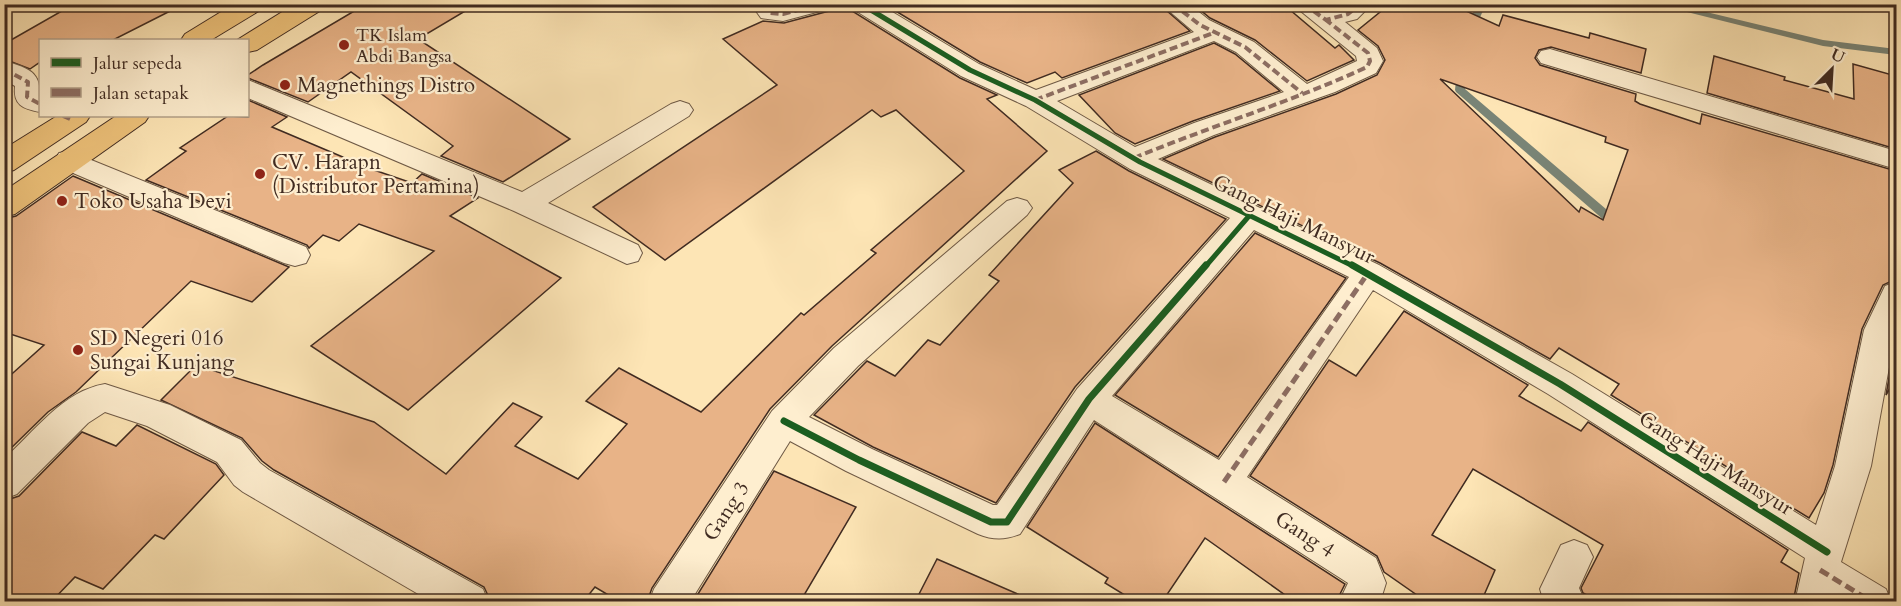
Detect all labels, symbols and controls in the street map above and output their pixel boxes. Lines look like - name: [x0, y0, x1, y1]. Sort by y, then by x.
- place label: TK Islam Abdi Bangsa: [356, 23, 452, 69]
- marker: TK Islam Abdi Bangsa: [337, 38, 351, 52]
- legend: [39, 39, 249, 117]
- north arrow: [1802, 39, 1862, 99]
- text: U: [1827, 44, 1848, 69]
- text: Jalur sepeda: [90, 51, 182, 76]
- place label: Magnethings Distro: [297, 71, 475, 100]
- marker: Magnethings Distro: [278, 78, 292, 92]
- text: Jalan setapak: [90, 81, 189, 106]
- place label: CV. Harapn (Distributor Pertamina): [272, 148, 480, 201]
- marker: CV. Harapn (Distributor Pertamina): [253, 167, 267, 181]
- street label: Gang Haji Mansyur: [1208, 168, 1380, 271]
- place label: Toko Usaha Devi: [74, 187, 232, 216]
- marker: Toko Usaha Devi: [55, 194, 69, 208]
- place label: SD Negeri 016 Sungai Kunjang: [90, 324, 234, 377]
- marker: SD Negeri 016 Sungai Kunjang: [71, 343, 85, 357]
- street label: Gang Haji Mansyur: [1633, 404, 1799, 523]
- street label: Gang 3: [696, 476, 757, 547]
- street label: Gang 4: [1269, 504, 1340, 565]

